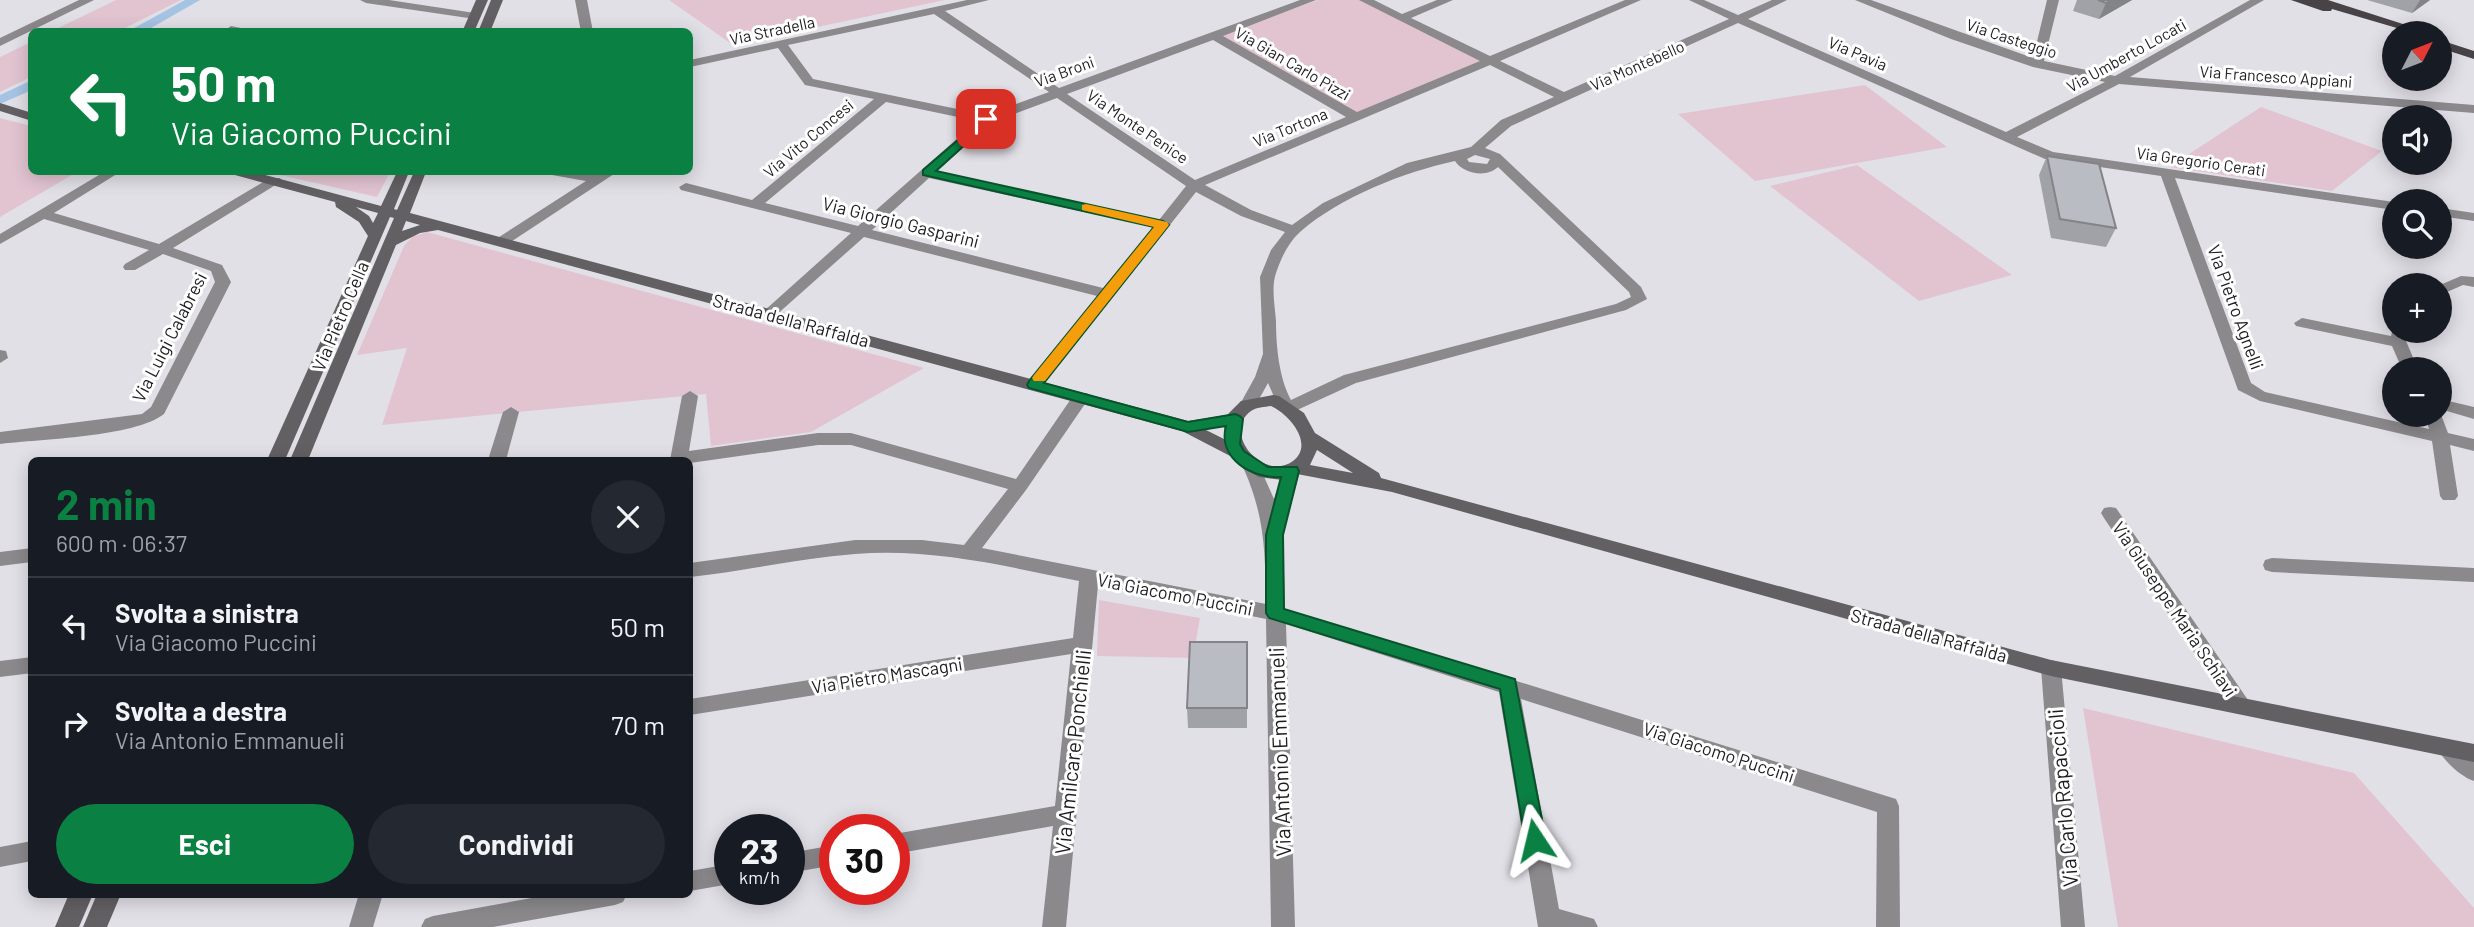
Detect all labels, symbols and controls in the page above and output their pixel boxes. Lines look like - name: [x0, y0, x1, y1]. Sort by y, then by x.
- street label: Via Stradella: [728, 12, 816, 48]
- street label: Via Casteggio: [1964, 14, 2060, 62]
- street label: Via Umberto Locati: [2063, 14, 2189, 96]
- north arrow: [2382, 21, 2452, 91]
- map controls: [2382, 21, 2452, 427]
- street label: Via Gian Carlo Pizzi: [1232, 22, 1354, 104]
- street label: Via Pavia: [1826, 32, 1890, 74]
- street label: Via Montebello: [1587, 36, 1687, 94]
- street label: Via Broni: [1032, 51, 1096, 91]
- text: 50 m: [171, 53, 276, 112]
- icon: left: [56, 56, 147, 147]
- street label: Via Francesco Appiani: [2199, 61, 2353, 91]
- street label: Via Monte Penice: [1084, 85, 1192, 167]
- pin: [956, 89, 1016, 149]
- street label: Via Vito Concesi: [759, 95, 857, 181]
- icon: arrive: [967, 100, 1005, 138]
- street label: Via Tortona: [1250, 103, 1330, 151]
- button: sound: [2382, 105, 2452, 175]
- text: Via Giacomo Puccini: [171, 113, 452, 151]
- street label: Via Gregorio Cerati: [2135, 143, 2267, 179]
- button: search: [2382, 189, 2452, 259]
- street label: Via Giorgio Gasparini: [820, 192, 982, 252]
- street label: Via Pietro Agnelli: [2203, 242, 2269, 372]
- street label: Via Pietro Cella: [307, 258, 373, 374]
- street label: Via Luigi Calabresi: [127, 268, 211, 406]
- button: +: [2382, 273, 2452, 343]
- street label: Strada della Raffalda: [710, 289, 872, 351]
- button: −: [2382, 357, 2452, 427]
- text: 2 min: [56, 478, 157, 528]
- button: close: [591, 480, 665, 554]
- street label: Via Giuseppe Maria Schiavi: [2108, 517, 2242, 701]
- text: 600 m · 06:37: [56, 529, 187, 557]
- street label: Via Giacomo Puccini: [1095, 568, 1255, 620]
- text: Svolta a sinistra: [115, 597, 299, 628]
- street label: Strada della Raffalda: [1848, 604, 2010, 666]
- icon: left: [56, 607, 94, 645]
- text: 50 m: [610, 611, 665, 642]
- text: Via Giacomo Puccini: [115, 628, 317, 656]
- street label: Via Antonio Emmanueli: [1263, 647, 1295, 857]
- street label: Via Amilcare Ponchielli: [1049, 648, 1095, 856]
- street label: Via Pietro Mascagni: [810, 652, 964, 698]
- text: Svolta a destra: [115, 695, 287, 726]
- icon: right: [56, 705, 94, 743]
- street label: Via Carlo Rapaccioli: [2042, 708, 2082, 888]
- text: 70 m: [611, 709, 665, 740]
- street label: Via Giacomo Puccini: [1640, 717, 1798, 787]
- text: Via Antonio Emmanueli: [115, 726, 345, 754]
- position arrow: [1498, 803, 1572, 877]
- button: Esci: [56, 804, 354, 884]
- button: Condividi: [368, 804, 665, 884]
- speed limit sign: 30: [819, 814, 910, 905]
- text: 23: [740, 829, 779, 871]
- text: km/h: [739, 866, 780, 888]

